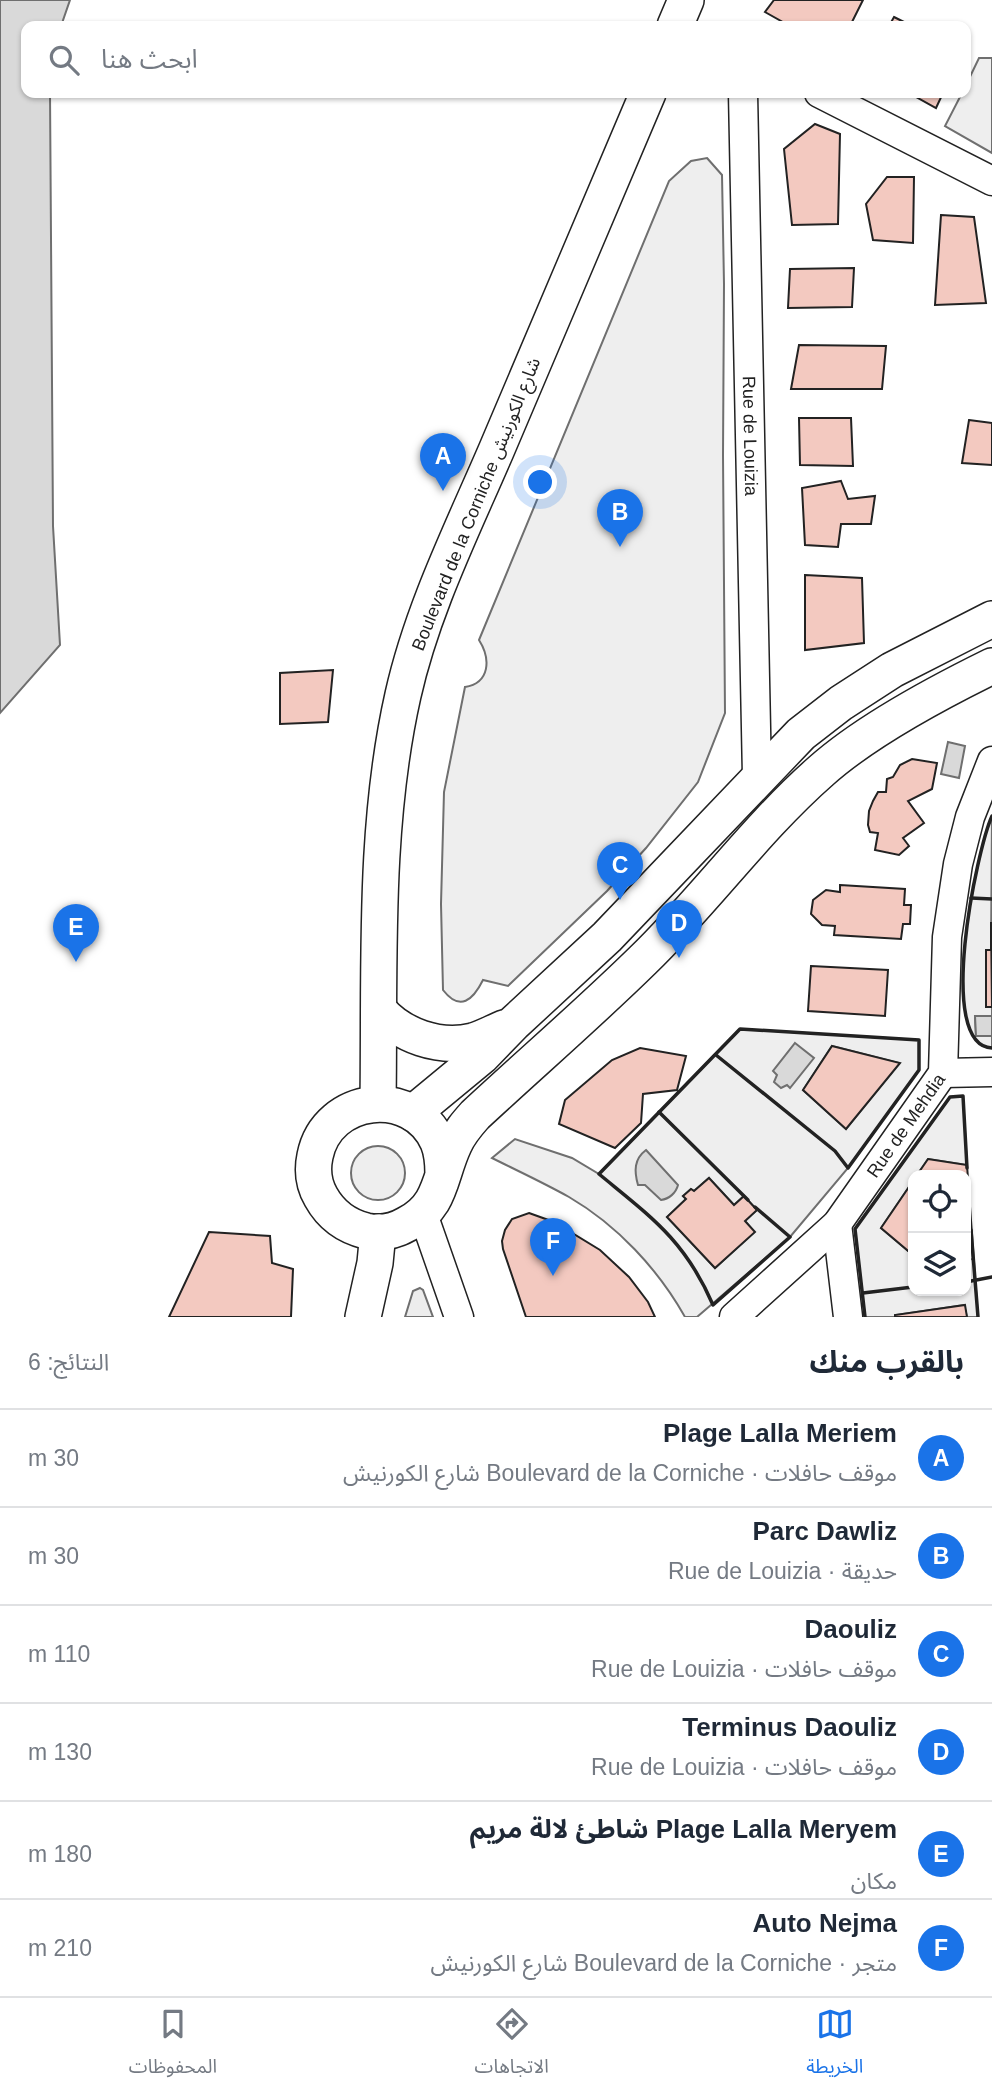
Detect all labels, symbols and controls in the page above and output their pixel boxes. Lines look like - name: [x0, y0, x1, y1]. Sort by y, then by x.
- search box: [21, 21, 971, 98]
- icon: search: [45, 41, 83, 79]
- text: ابحث هنا: [101, 44, 198, 74]
- street label: Boulevard de la Corniche شارع الكورنيش: [408, 355, 548, 655]
- street label: Rue de Louizia: [739, 376, 761, 497]
- pin: A: [420, 433, 466, 491]
- your location: [523, 465, 557, 499]
- pin: B: [597, 489, 643, 547]
- pin: C: [597, 842, 643, 900]
- pin: D: [656, 900, 702, 958]
- pin: E: [53, 904, 99, 962]
- street label: Rue de Mehdia: [863, 1069, 950, 1181]
- map controls: [908, 1170, 971, 1296]
- button: locate: [908, 1170, 971, 1233]
- pin: F: [530, 1218, 576, 1276]
- button: layers: [908, 1233, 971, 1296]
- text: بالقرب منك: [809, 1345, 964, 1378]
- text: النتائج: 6: [28, 1349, 109, 1375]
- text: Plage Lalla Meriem: [663, 1418, 897, 1448]
- text: 30 m: [28, 1445, 79, 1471]
- text: A: [933, 1445, 949, 1471]
- text: موقف حافلات · Boulevard de la Corniche شارع الكورنيش: [343, 1460, 897, 1486]
- text: Parc Dawliz: [752, 1516, 897, 1546]
- text: 30 m: [28, 1543, 79, 1569]
- text: B: [933, 1543, 949, 1569]
- text: حديقة · Rue de Louizia: [668, 1558, 897, 1584]
- text: Daouliz: [805, 1614, 897, 1644]
- text: 110 m: [28, 1641, 90, 1667]
- text: C: [933, 1641, 949, 1667]
- text: موقف حافلات · Rue de Louizia: [591, 1656, 897, 1682]
- text: Terminus Daouliz: [682, 1712, 897, 1742]
- text: 130 m: [28, 1739, 92, 1765]
- text: D: [933, 1739, 949, 1765]
- text: موقف حافلات · Rue de Louizia: [591, 1754, 897, 1780]
- text: Plage Lalla Meryem شاطئ لالة مريم: [470, 1814, 897, 1844]
- text: 180 m: [28, 1841, 92, 1867]
- text: E: [933, 1841, 949, 1867]
- text: مكان: [851, 1868, 897, 1894]
- text: Auto Nejma: [753, 1908, 897, 1938]
- text: 210 m: [28, 1935, 92, 1961]
- text: F: [934, 1935, 948, 1961]
- text: متجر · Boulevard de la Corniche شارع الكورنيش: [431, 1950, 897, 1976]
- tab: المحفوظات: [129, 2005, 217, 2087]
- tab: الاتجاهات: [475, 2005, 549, 2087]
- tab: الخريطة: [806, 2005, 863, 2087]

